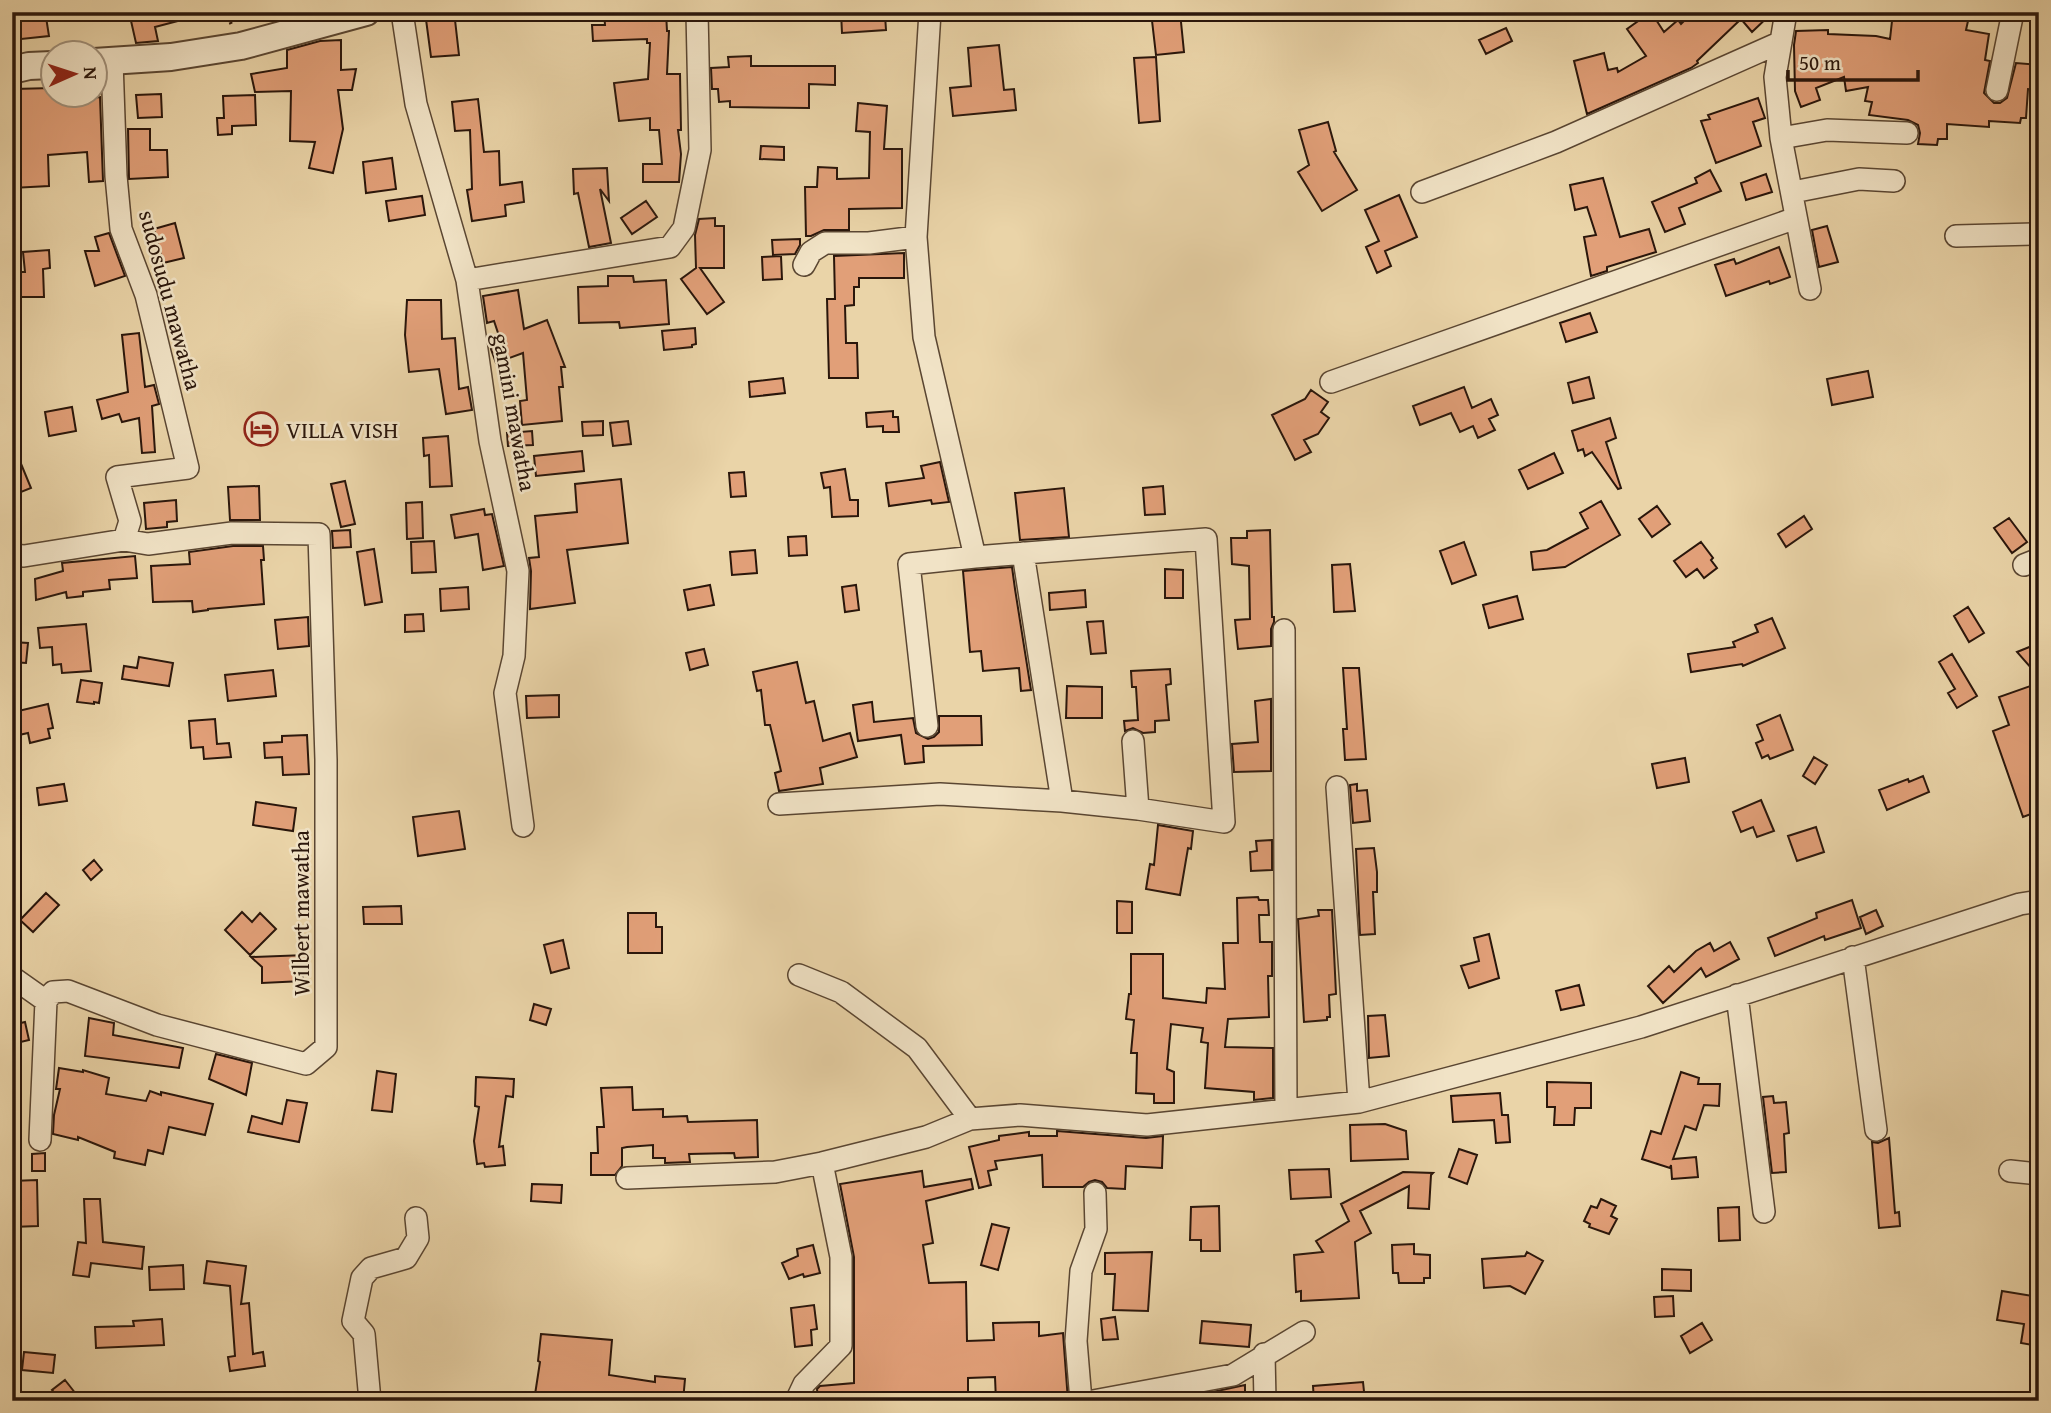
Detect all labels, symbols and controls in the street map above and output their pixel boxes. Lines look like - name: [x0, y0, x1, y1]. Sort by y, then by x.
- north arrow: [38, 38, 108, 108]
- scale bar: [1788, 38, 1918, 82]
- text: 50 m: [1799, 47, 1841, 78]
- text: N: [77, 66, 105, 80]
- street label: sudosudu mawatha: [131, 206, 211, 394]
- street label: gamini mawatha: [485, 330, 545, 494]
- hotel icon: VILLA VISH: [242, 410, 280, 448]
- place label: VILLA VISH: [286, 413, 398, 446]
- street label: Wilbert mawatha: [284, 830, 317, 996]

